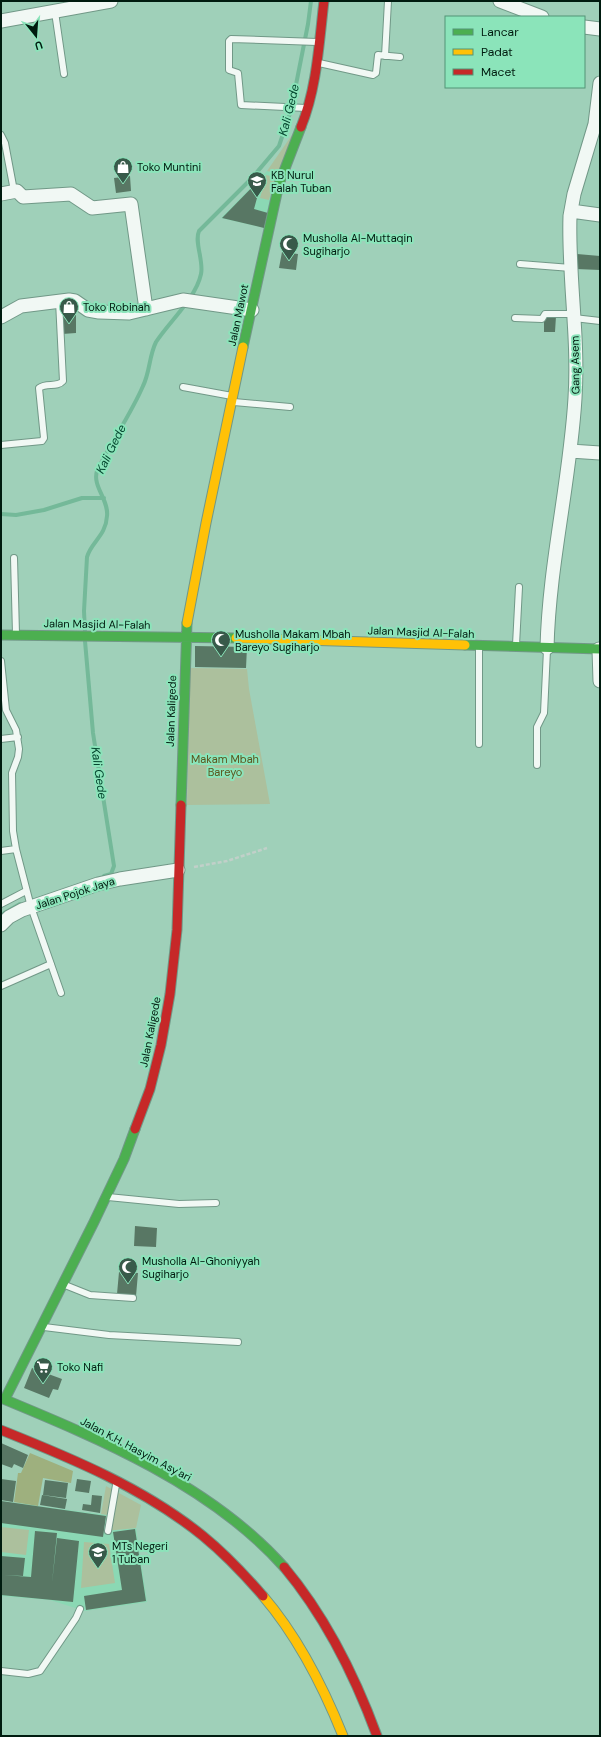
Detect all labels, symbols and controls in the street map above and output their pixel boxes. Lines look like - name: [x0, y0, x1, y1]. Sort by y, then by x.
- north arrow: [16, 16, 56, 56]
- legend: [445, 16, 585, 88]
- text: Lancar: [481, 24, 519, 40]
- text: U: [33, 38, 45, 53]
- text: Padat: [481, 44, 513, 60]
- text: Macet: [481, 64, 516, 80]
- water label: Kali Gede: [275, 82, 303, 137]
- shop icon: Toko Muntini: [112, 156, 134, 184]
- place label: Toko Muntini: [137, 160, 201, 174]
- place label: KB Nurul Falah Tuban: [271, 168, 331, 195]
- school or university icon: KB Nurul Falah Tuban: [246, 170, 268, 198]
- place label: Musholla Al-Muttaqin Sugiharjo: [303, 231, 412, 258]
- mosque icon: Musholla Al-Muttaqin Sugiharjo: [278, 233, 300, 261]
- street label: Jalan Mawot: [225, 283, 251, 347]
- shop icon: Toko Robinah: [58, 296, 80, 324]
- place label: Toko Robinah: [83, 300, 150, 314]
- street label: Gang Asem: [567, 335, 583, 394]
- water label: Kali Gede: [92, 422, 130, 476]
- street label: Jalan Masjid Al-Falah: [43, 616, 151, 632]
- street label: Jalan Masjid Al-Falah: [367, 623, 475, 641]
- place label: Musholla Makam Mbah Bareyo Sugiharjo: [235, 627, 351, 654]
- mosque icon: Musholla Makam Mbah Bareyo Sugiharjo: [210, 629, 232, 657]
- street label: Jalan Kaligede: [163, 675, 179, 747]
- water label: Kali Gede: [87, 746, 111, 800]
- park label: Makam Mbah Bareyo: [191, 752, 259, 779]
- street label: Jalan Pojok Jaya: [34, 874, 116, 912]
- street label: Jalan Kaligede: [136, 995, 164, 1069]
- place label: Musholla Al-Ghoniyyah Sugiharjo: [142, 1254, 260, 1281]
- mosque icon: Musholla Al-Ghoniyyah Sugiharjo: [117, 1256, 139, 1284]
- supermarket icon: Toko Nafi: [32, 1356, 54, 1384]
- place label: Toko Nafi: [57, 1360, 103, 1374]
- street label: Jalan K.H. Hasyim Asy'ari: [78, 1414, 194, 1484]
- place label: MTs Negeri 1 Tuban: [112, 1539, 168, 1566]
- school or university icon: MTs Negeri 1 Tuban: [87, 1541, 109, 1569]

